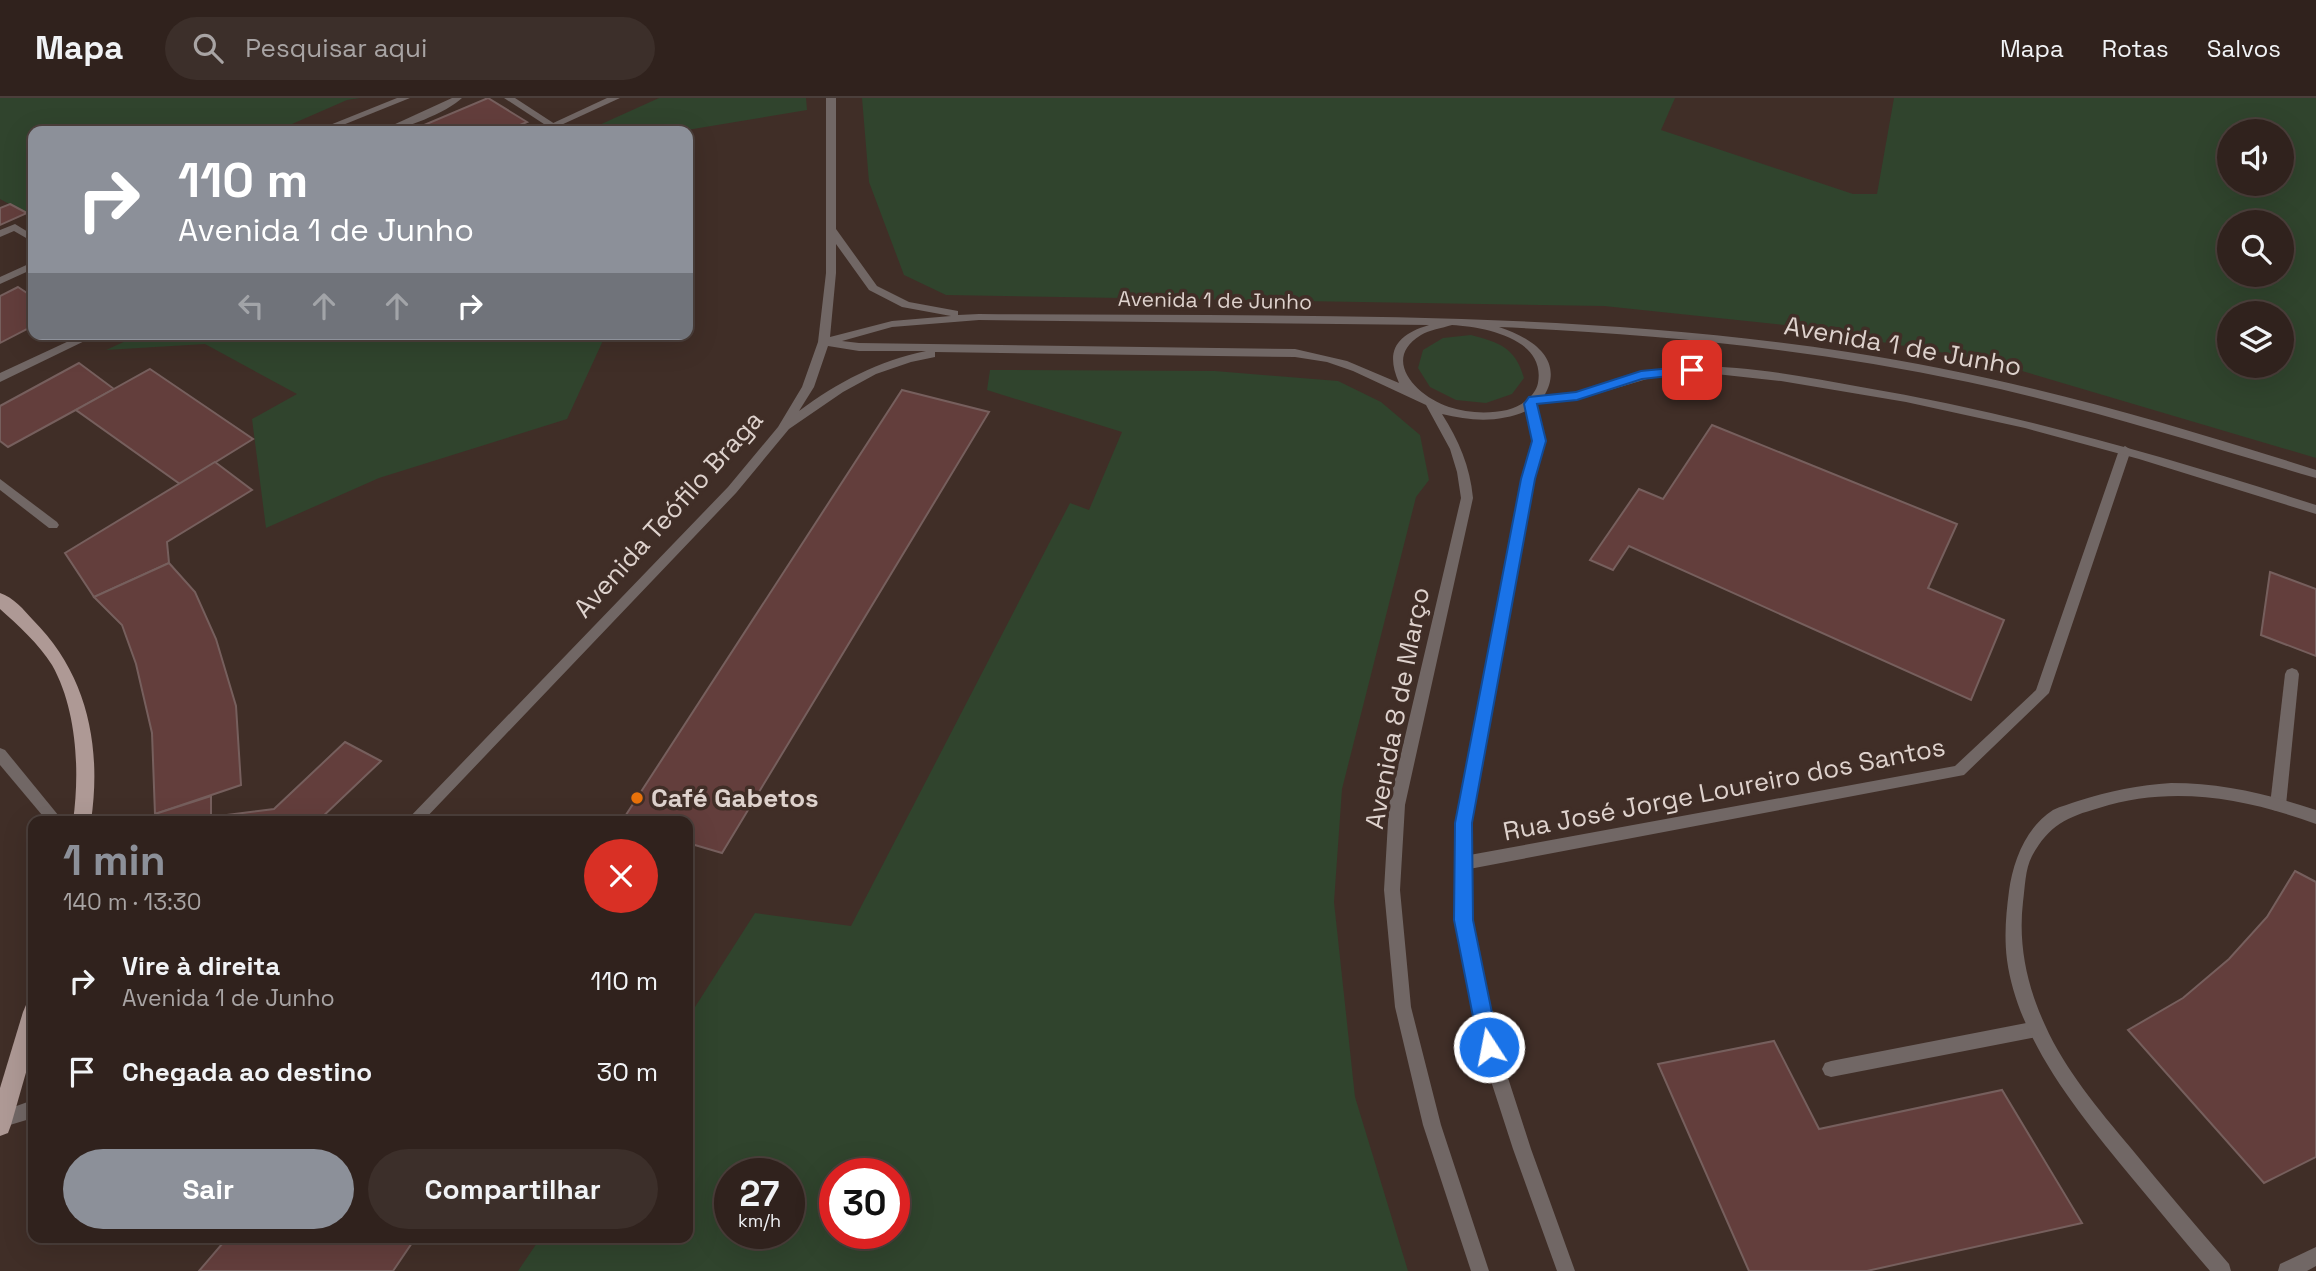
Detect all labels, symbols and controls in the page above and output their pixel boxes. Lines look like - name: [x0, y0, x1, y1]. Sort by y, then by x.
- search box: [165, 17, 655, 80]
- text: Mapa: [35, 27, 123, 69]
- icon: search: [189, 29, 227, 67]
- text: Pesquisar aqui: [245, 31, 427, 65]
- text: Mapa: [2000, 33, 2064, 64]
- text: Rotas: [2102, 33, 2169, 64]
- text: Salvos: [2207, 33, 2281, 64]
- map controls: [2217, 119, 2294, 378]
- button: sound: [2217, 119, 2294, 196]
- text: 110 m: [178, 149, 308, 211]
- icon: right: [63, 154, 154, 245]
- text: Avenida 1 de Junho: [178, 210, 474, 250]
- button: search: [2217, 210, 2294, 287]
- street label: Avenida 1 de Junho: [1118, 285, 1312, 315]
- icon: left: [232, 287, 270, 325]
- icon: ahead: [305, 287, 343, 325]
- icon: ahead: [378, 287, 416, 325]
- icon: right: [451, 287, 489, 325]
- button: layers: [2217, 301, 2294, 378]
- street label: Avenida 1 de Junho: [1782, 308, 2024, 384]
- pin: [1662, 340, 1722, 400]
- icon: arrive: [1673, 351, 1711, 389]
- street label: Avenida Teófilo Braga: [566, 403, 770, 625]
- street label: Avenida 8 de Março: [1357, 584, 1437, 832]
- street label: Rua José Jorge Loureiro dos Santos: [1500, 729, 1948, 849]
- place label: Café Gabetos: [651, 781, 819, 815]
- marker: Café Gabetos: [629, 790, 645, 806]
- text: 1 min: [63, 834, 166, 887]
- button: close: [584, 839, 658, 913]
- text: 140 m · 13:30: [63, 887, 202, 917]
- text: Vire à direita: [122, 949, 280, 983]
- icon: right: [63, 962, 101, 1000]
- text: 110 m: [591, 964, 658, 998]
- text: Avenida 1 de Junho: [122, 983, 335, 1013]
- position arrow: [1452, 1010, 1526, 1084]
- icon: arrive: [63, 1053, 101, 1091]
- text: Chegada ao destino: [122, 1055, 372, 1089]
- text: 30 m: [597, 1055, 658, 1089]
- button: Sair: [63, 1149, 354, 1229]
- button: Compartilhar: [368, 1149, 658, 1229]
- speed limit sign: 30: [819, 1158, 910, 1249]
- text: 27: [740, 1172, 779, 1216]
- text: km/h: [738, 1209, 781, 1232]

